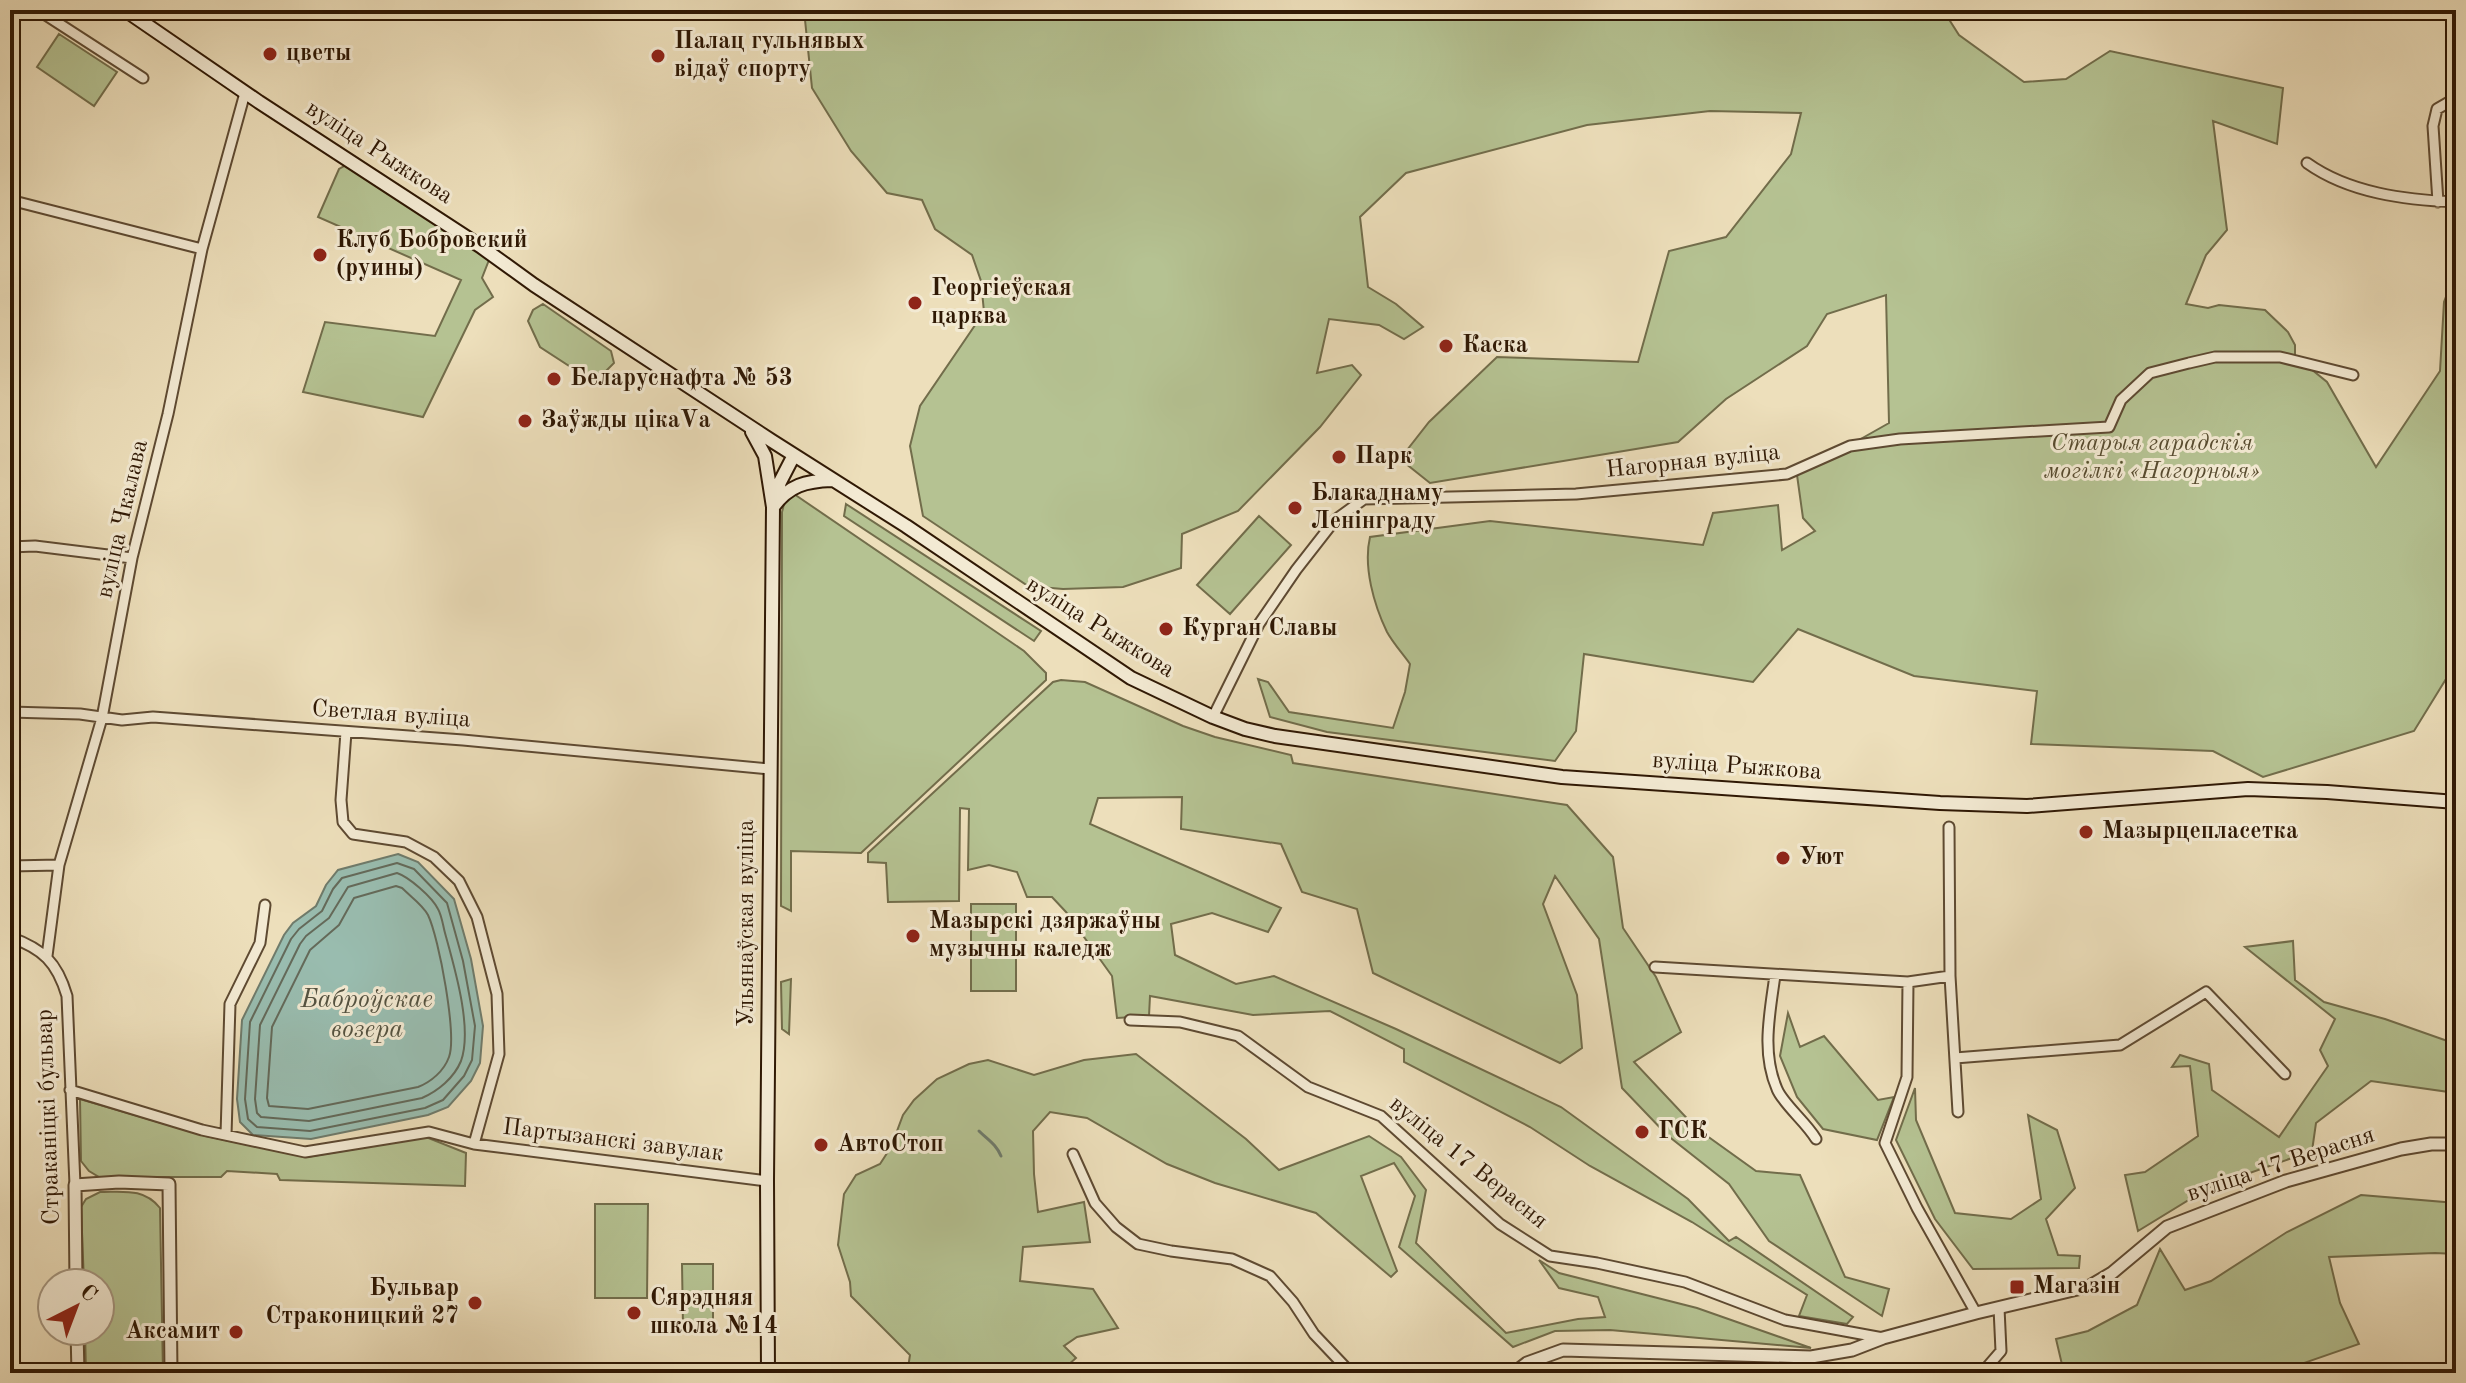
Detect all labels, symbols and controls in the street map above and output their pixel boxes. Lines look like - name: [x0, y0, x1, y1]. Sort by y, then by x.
- place label: Палац гульнявых відаў спорту: [674, 30, 865, 82]
- place label: цветы: [286, 42, 351, 66]
- marker: цветы: [261, 45, 279, 63]
- marker: Палац гульнявых відаў спорту: [649, 47, 667, 65]
- street label: вуліца Рыжкова: [301, 97, 457, 209]
- place label: Клуб Бобровский (руины): [336, 229, 527, 281]
- marker: Клуб Бобровский (руины): [311, 246, 329, 264]
- place label: Георгіеўская царква: [931, 277, 1071, 329]
- marker: Георгіеўская царква: [906, 294, 924, 312]
- place label: Каска: [1462, 334, 1528, 358]
- marker: Каска: [1437, 337, 1455, 355]
- place label: Беларуснафта № 53: [570, 366, 793, 391]
- marker: Беларуснафта № 53: [545, 370, 563, 388]
- place label: Заўжды цікаVа: [541, 409, 711, 433]
- marker: Заўжды цікаVа: [516, 412, 534, 430]
- park label: Старыя гарадскія могілкі «Нагорныя»: [2044, 432, 2260, 484]
- street label: вуліца Чкалава: [93, 437, 153, 601]
- street label: Нагорная вуліца: [1605, 441, 1781, 483]
- place label: Парк: [1355, 445, 1413, 469]
- marker: Парк: [1330, 448, 1348, 466]
- place label: Блакаднаму Ленінграду: [1311, 482, 1444, 534]
- marker: Блакаднаму Ленінграду: [1286, 499, 1304, 517]
- street label: вуліца Рыжкова: [1022, 573, 1179, 683]
- place label: Курган Славы: [1182, 617, 1337, 641]
- marker: Курган Славы: [1157, 620, 1175, 638]
- street label: Светлая вуліца: [311, 697, 471, 733]
- street label: вуліца Рыжкова: [1651, 749, 1823, 785]
- street label: Ульянаўская вуліца: [735, 819, 759, 1027]
- place label: Мазырцепласетка: [2102, 820, 2298, 844]
- marker: Мазырцепласетка: [2077, 823, 2095, 841]
- place label: Уют: [1799, 846, 1844, 870]
- marker: Уют: [1774, 849, 1792, 867]
- place label: Мазырскі дзяржаўны музычны каледж: [929, 910, 1161, 962]
- marker: Мазырскі дзяржаўны музычны каледж: [904, 927, 922, 945]
- water label: Баброўскае возера: [300, 987, 433, 1043]
- street label: Страканіцкі бульвар: [33, 1009, 65, 1225]
- street label: вуліца 17 Верасня: [1384, 1092, 1552, 1234]
- street label: Партызанскі завулак: [501, 1116, 725, 1166]
- place label: ГСК: [1658, 1120, 1707, 1144]
- marker: ГСК: [1633, 1123, 1651, 1141]
- street label: вуліца 17 Верасня: [2184, 1123, 2378, 1207]
- place label: АвтоСтоп: [837, 1133, 944, 1157]
- marker: АвтоСтоп: [812, 1136, 830, 1154]
- north arrow: [36, 1267, 116, 1347]
- place label: Магазін: [2033, 1275, 2120, 1299]
- place label: Бульвар Страконицкий 27: [266, 1277, 459, 1329]
- marker: Магазін: [2008, 1278, 2026, 1296]
- text: С: [75, 1281, 101, 1307]
- place label: Сярэдняя школа №14: [650, 1287, 778, 1339]
- marker: Бульвар Страконицкий 27: [466, 1294, 484, 1312]
- marker: Сярэдняя школа №14: [625, 1304, 643, 1322]
- place label: Аксамит: [125, 1320, 220, 1344]
- marker: Аксамит: [227, 1323, 245, 1341]

